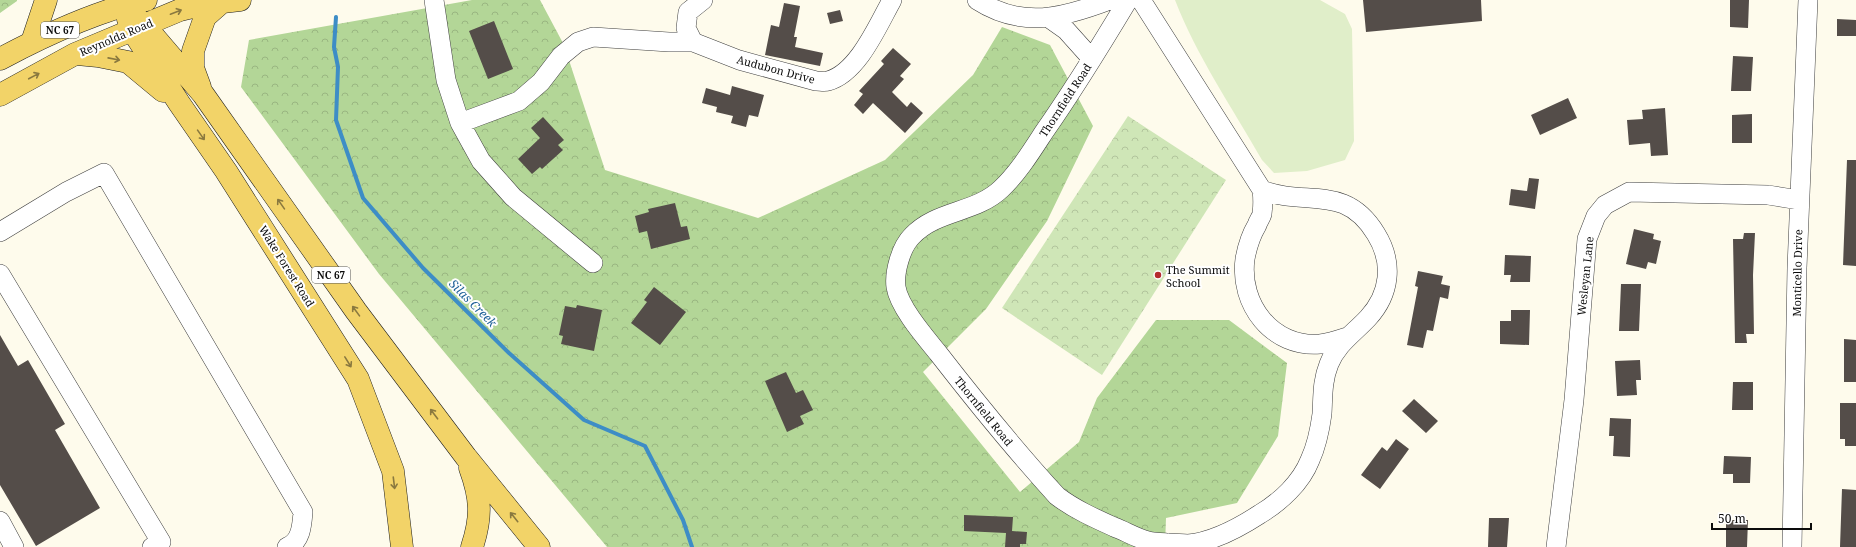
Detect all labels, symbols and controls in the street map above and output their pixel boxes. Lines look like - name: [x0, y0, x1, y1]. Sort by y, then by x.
- one-way arrow: [169, 7, 181, 15]
- street label: Reynolda Road: [77, 15, 155, 59]
- road number: NC 67: [41, 22, 79, 38]
- street label: Audubon Drive: [735, 51, 817, 87]
- one-way arrow: [107, 55, 120, 63]
- street label: Thornfield Road: [1036, 60, 1095, 140]
- one-way arrow: [28, 72, 40, 80]
- one-way arrow: [197, 130, 205, 141]
- one-way arrow: [277, 199, 285, 210]
- street label: Wake Forest Road: [256, 222, 318, 310]
- street label: Monticello Drive: [1789, 229, 1805, 317]
- street label: Wesleyan Lane: [1573, 236, 1597, 316]
- place label: The Summit School: [1166, 262, 1230, 290]
- road number: NC 67: [312, 267, 350, 283]
- marker: The Summit School: [1153, 270, 1163, 280]
- water label: Silas Creek: [445, 275, 501, 331]
- one-way arrow: [352, 305, 360, 316]
- one-way arrow: [344, 356, 352, 368]
- street label: Thornfield Road: [951, 373, 1017, 449]
- one-way arrow: [430, 409, 439, 420]
- one-way arrow: [391, 476, 398, 489]
- scale bar: [1712, 505, 1811, 531]
- text: 50 m: [1718, 510, 1746, 527]
- one-way arrow: [510, 511, 519, 522]

